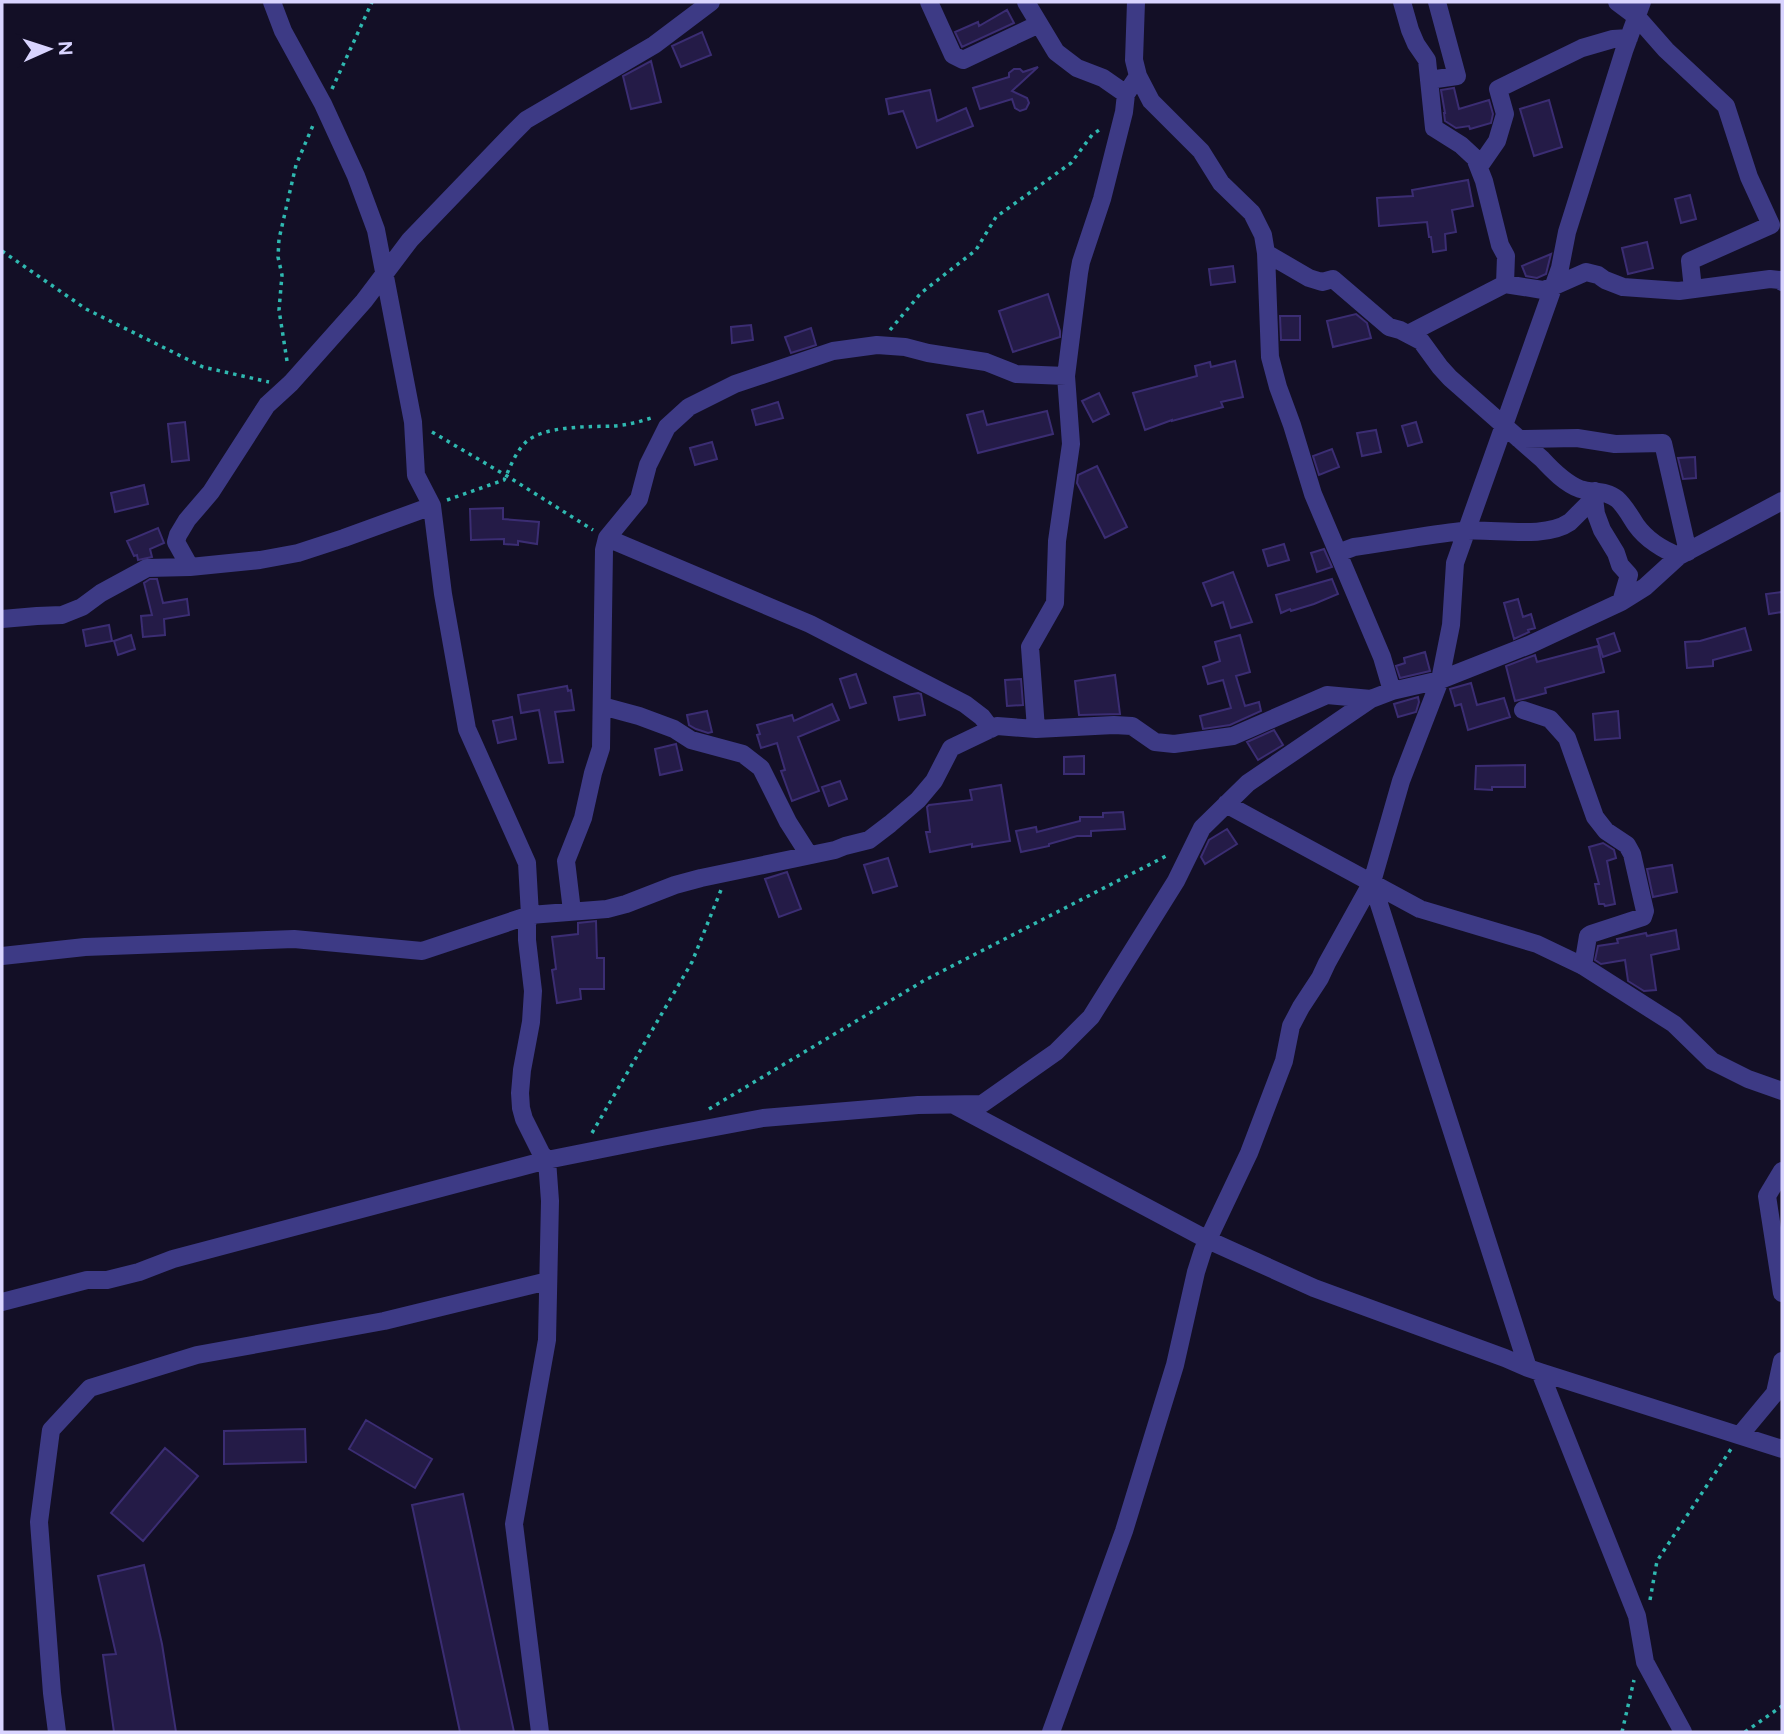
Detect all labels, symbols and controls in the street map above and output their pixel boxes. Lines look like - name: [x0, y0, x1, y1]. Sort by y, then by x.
- north arrow: [14, 14, 84, 84]
- text: N: [54, 40, 77, 56]

